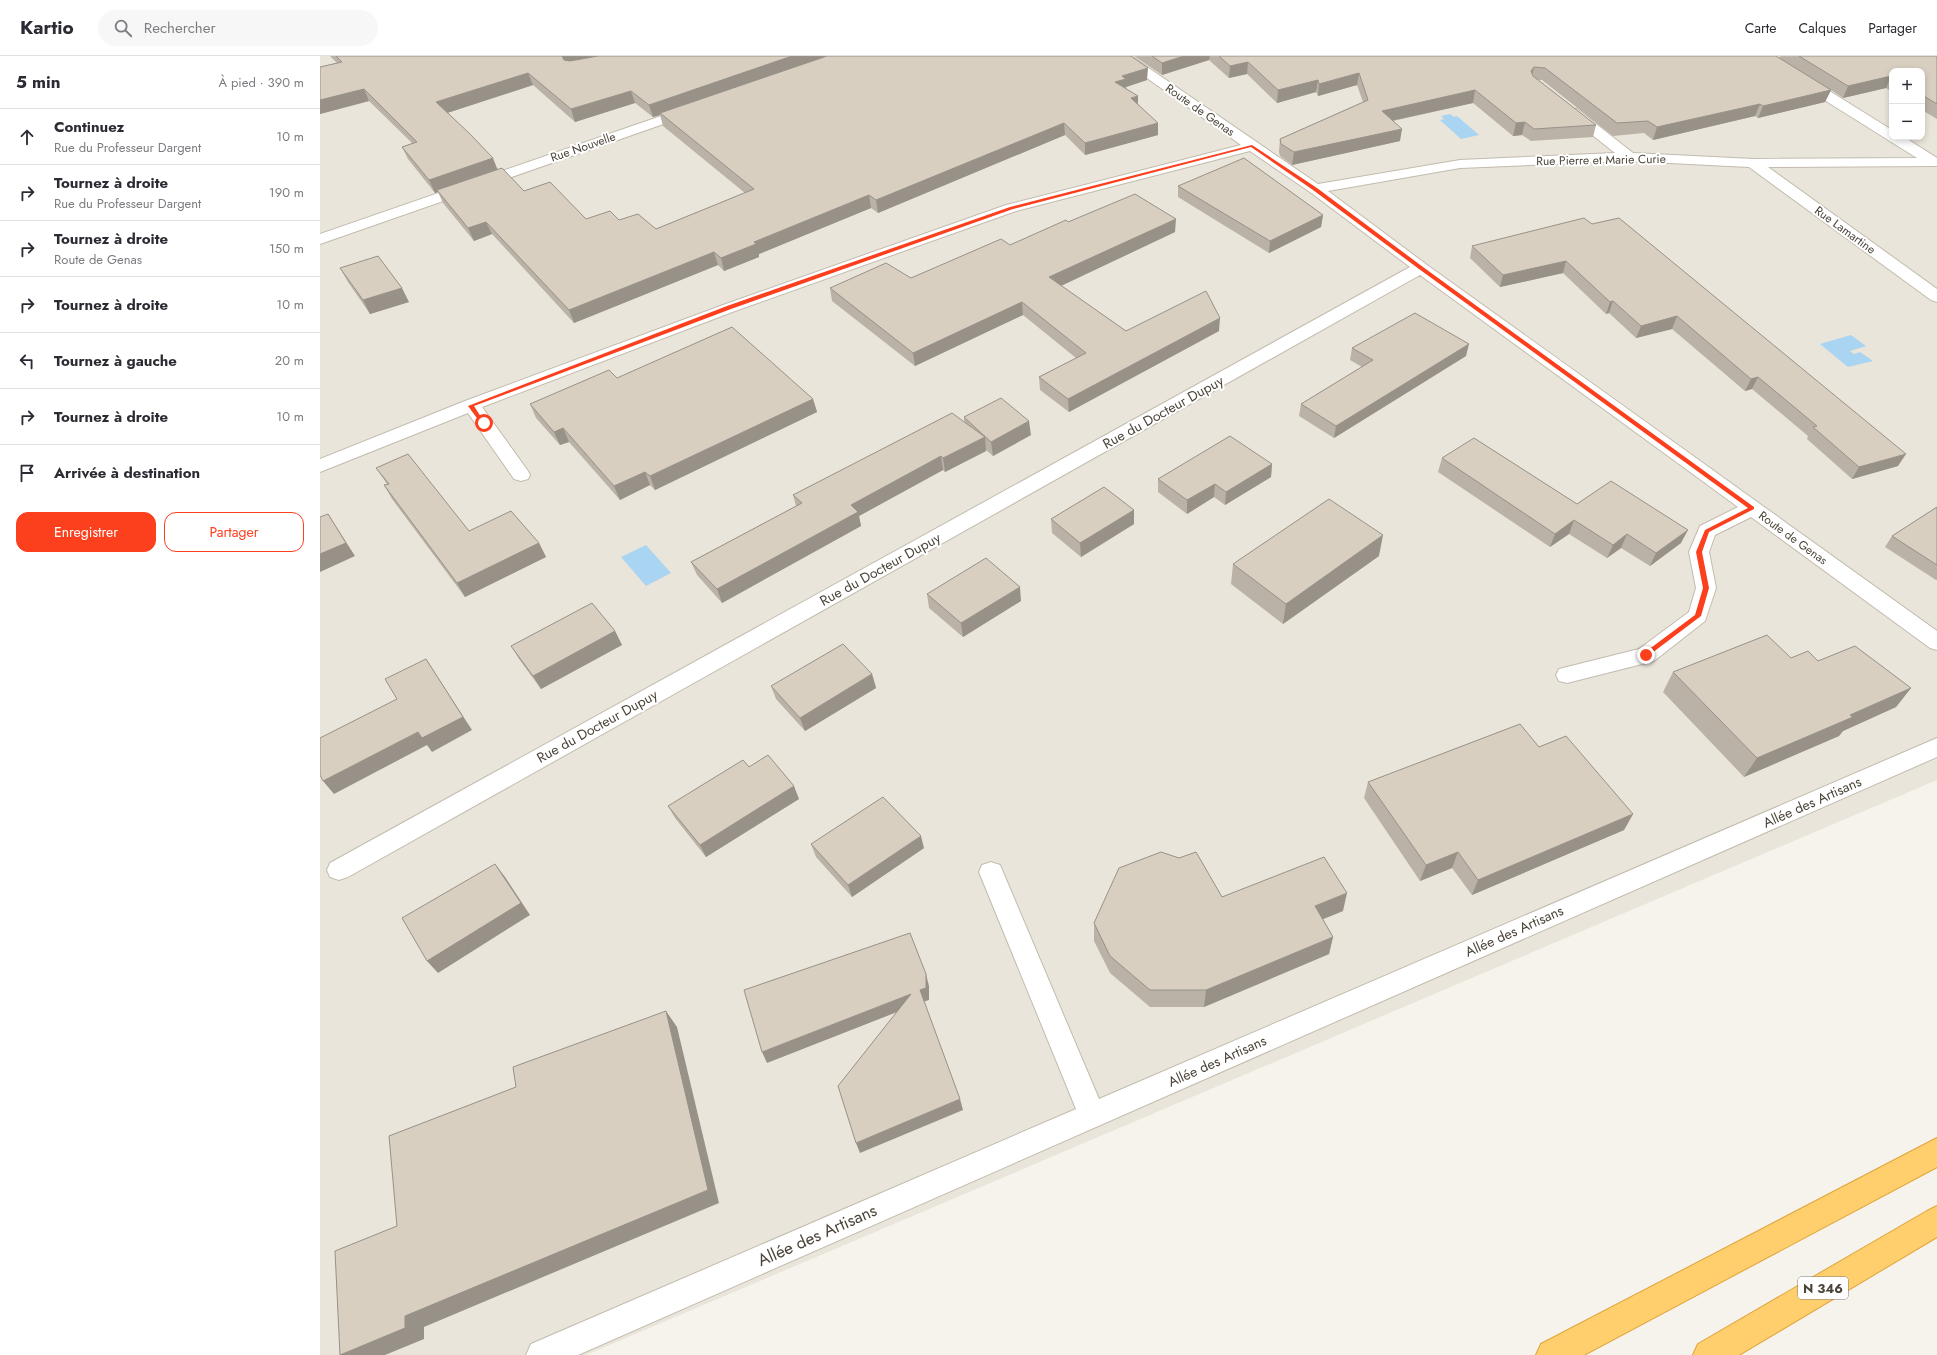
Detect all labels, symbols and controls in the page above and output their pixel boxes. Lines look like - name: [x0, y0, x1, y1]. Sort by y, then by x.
- search box: [98, 10, 378, 46]
- text: Kartio: [20, 14, 74, 41]
- icon: search: [112, 17, 134, 39]
- text: Rechercher: [144, 17, 216, 39]
- text: Carte: [1745, 18, 1776, 38]
- text: Calques: [1798, 18, 1846, 38]
- text: Partager: [1868, 18, 1917, 38]
- map controls: [1889, 68, 1925, 140]
- button: +: [1889, 68, 1925, 104]
- text: 5 min: [16, 70, 60, 94]
- text: À pied · 390 m: [218, 73, 304, 92]
- street label: Route de Genas: [1162, 79, 1239, 141]
- button: −: [1889, 104, 1925, 140]
- text: Continuez: [54, 116, 124, 138]
- icon: ahead: [16, 126, 38, 148]
- text: 10 m: [276, 127, 304, 146]
- street label: Rue Nouvelle: [548, 127, 618, 167]
- text: Rue du Professeur Dargent: [54, 138, 201, 157]
- street label: Rue Pierre et Marie Curie: [1536, 150, 1666, 170]
- text: Tournez à droite: [54, 172, 168, 194]
- icon: right: [16, 182, 38, 204]
- text: 190 m: [269, 183, 304, 202]
- text: Rue du Professeur Dargent: [54, 194, 201, 213]
- street label: Rue Lamartine: [1811, 202, 1879, 258]
- text: Tournez à droite: [54, 228, 168, 250]
- icon: right: [16, 238, 38, 260]
- text: 150 m: [269, 239, 304, 258]
- text: Route de Genas: [54, 250, 142, 269]
- icon: right: [16, 294, 38, 316]
- text: Tournez à droite: [54, 294, 168, 316]
- text: 10 m: [276, 295, 304, 314]
- icon: left: [16, 350, 38, 372]
- text: Tournez à gauche: [54, 350, 177, 372]
- text: 20 m: [275, 351, 304, 370]
- street label: Rue du Docteur Dupuy: [1099, 370, 1228, 454]
- icon: right: [16, 406, 38, 428]
- text: Tournez à droite: [54, 406, 168, 428]
- text: 10 m: [276, 407, 304, 426]
- route start: [475, 414, 493, 432]
- icon: arrive: [16, 462, 38, 484]
- text: Arrivée à destination: [54, 462, 200, 484]
- street label: Route de Genas: [1755, 507, 1831, 569]
- button: Enregistrer: [16, 512, 156, 552]
- button: Partager: [164, 512, 304, 552]
- street label: Rue du Docteur Dupuy: [816, 527, 945, 611]
- route end: [1637, 646, 1655, 664]
- street label: Rue du Docteur Dupuy: [533, 684, 662, 768]
- street label: Allée des Artisans: [1760, 771, 1865, 833]
- street label: Allée des Artisans: [1462, 900, 1567, 962]
- street label: Allée des Artisans: [1165, 1030, 1270, 1092]
- street label: Allée des Artisans: [753, 1198, 881, 1272]
- road number: N 346: [1798, 1277, 1848, 1299]

